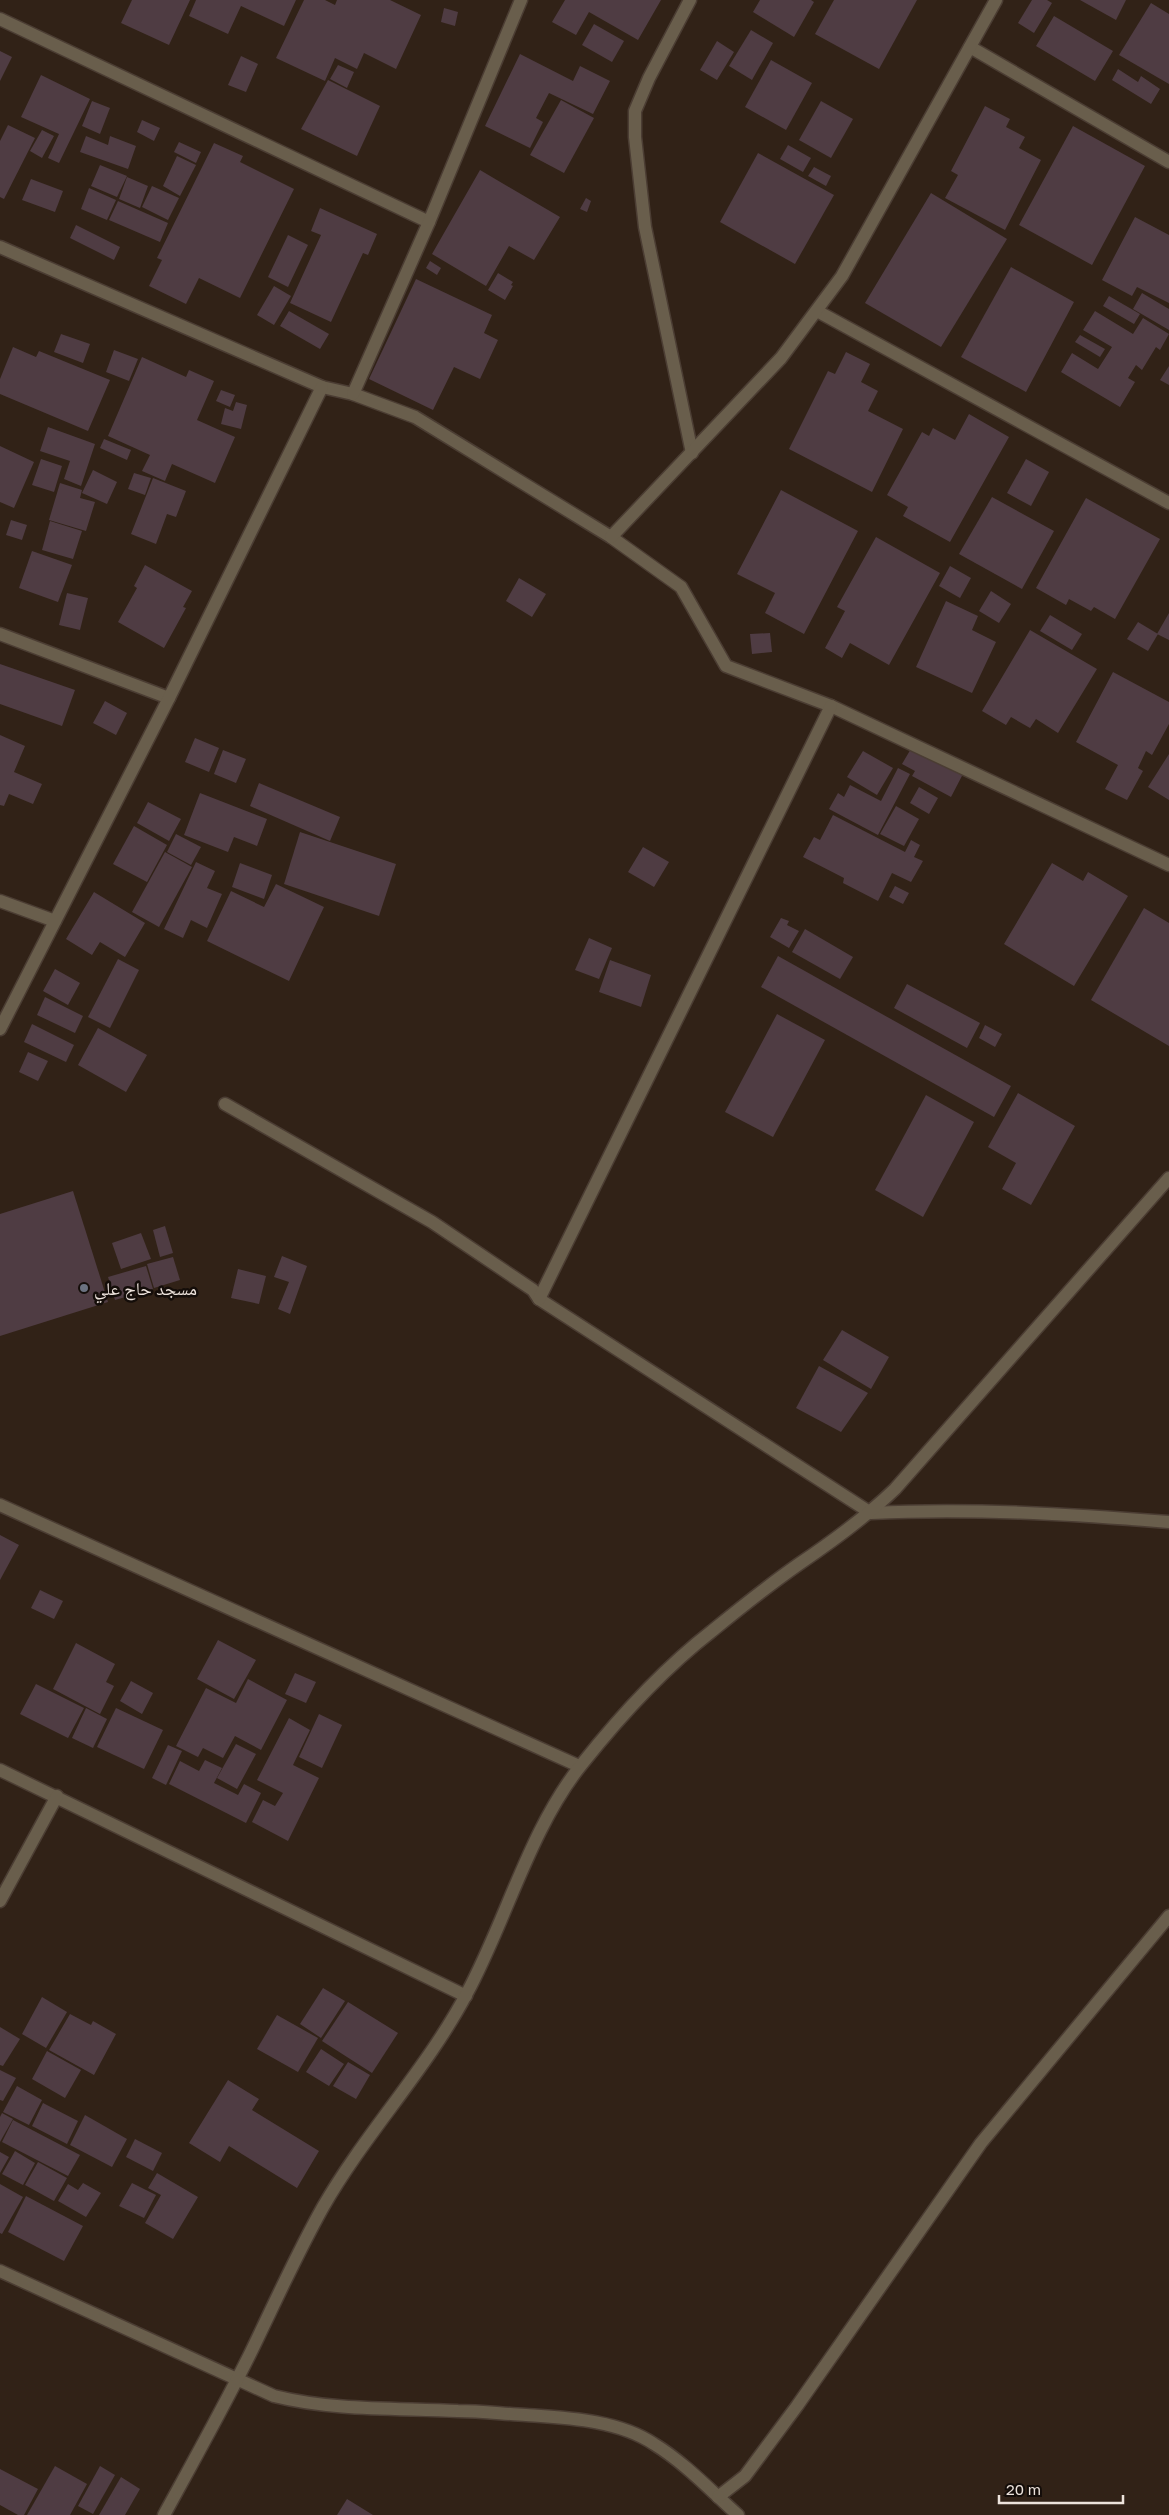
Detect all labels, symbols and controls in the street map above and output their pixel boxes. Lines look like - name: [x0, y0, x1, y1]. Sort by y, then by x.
- place label: مسجد حاج علي: [94, 1277, 197, 1304]
- marker: مسجد حاج علي: [78, 1282, 90, 1294]
- scale bar: [999, 2472, 1123, 2504]
- text: 20 m: [1006, 2480, 1041, 2498]

